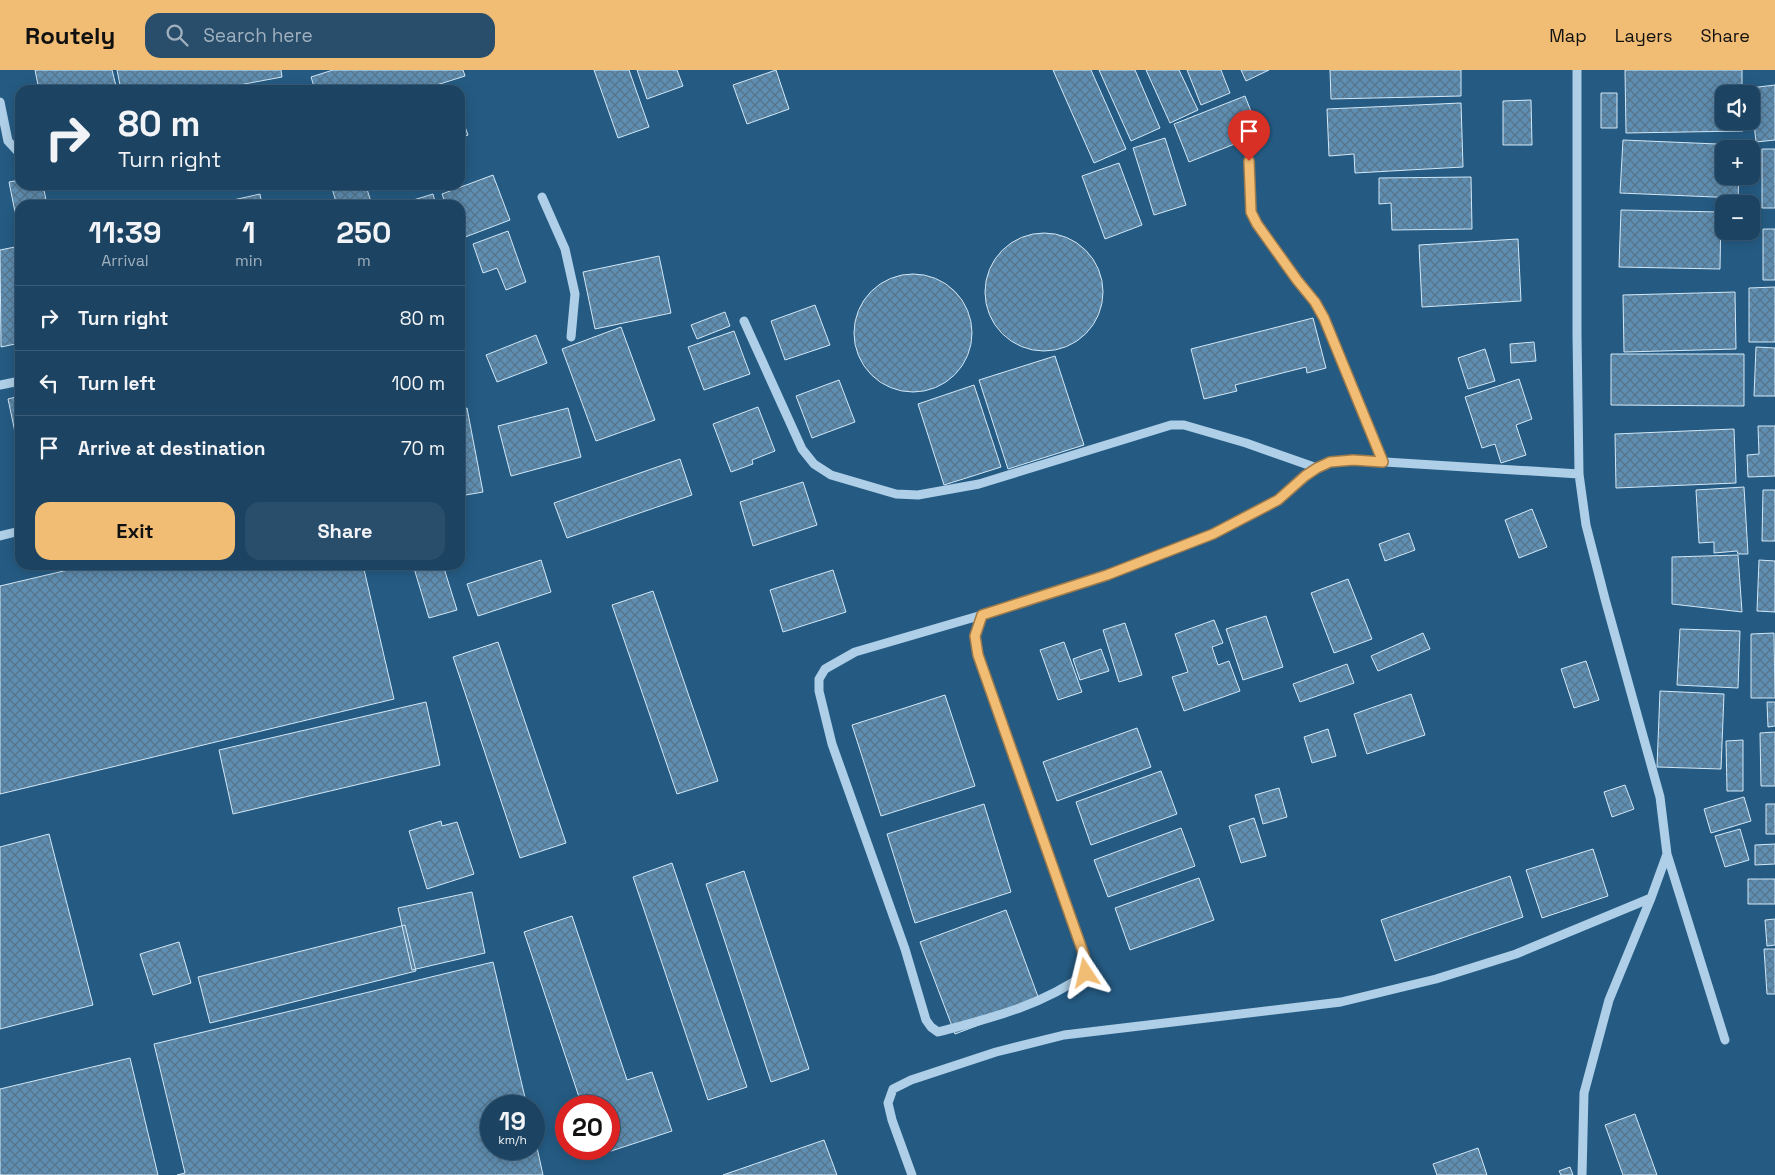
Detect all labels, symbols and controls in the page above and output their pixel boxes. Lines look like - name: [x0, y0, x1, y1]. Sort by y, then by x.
- search box: [145, 13, 495, 58]
- text: Routely: [25, 20, 115, 51]
- icon: search: [163, 21, 191, 49]
- text: Search here: [203, 23, 313, 48]
- text: Map: [1549, 24, 1587, 47]
- text: Layers: [1615, 24, 1672, 47]
- text: Share: [1700, 24, 1750, 47]
- map controls: [1715, 85, 1760, 240]
- button: sound: [1715, 85, 1760, 130]
- text: 80 m: [118, 102, 200, 146]
- icon: right: [35, 105, 100, 170]
- pin: [1228, 110, 1270, 161]
- icon: arrive: [1235, 117, 1263, 145]
- button: +: [1715, 140, 1760, 185]
- text: Turn right: [118, 145, 221, 173]
- button: −: [1715, 195, 1760, 240]
- text: 11:39: [89, 213, 161, 252]
- text: 1: [242, 213, 256, 252]
- text: 250: [336, 213, 391, 252]
- text: Arrival: [101, 250, 149, 271]
- text: min: [235, 250, 263, 271]
- text: m: [357, 250, 371, 271]
- icon: right: [35, 304, 63, 332]
- text: Turn right: [78, 306, 168, 331]
- text: 80 m: [400, 306, 445, 331]
- icon: left: [35, 369, 63, 397]
- text: Turn left: [78, 371, 156, 396]
- text: 100 m: [391, 371, 445, 396]
- icon: arrive: [35, 434, 63, 462]
- text: Arrive at destination: [78, 436, 266, 461]
- text: 70 m: [401, 436, 445, 461]
- button: Exit: [35, 502, 235, 560]
- button: Share: [245, 502, 445, 560]
- position arrow: [1059, 946, 1111, 998]
- speed limit sign: 20: [555, 1095, 620, 1160]
- text: 19: [499, 1105, 526, 1137]
- text: km/h: [498, 1132, 527, 1148]

